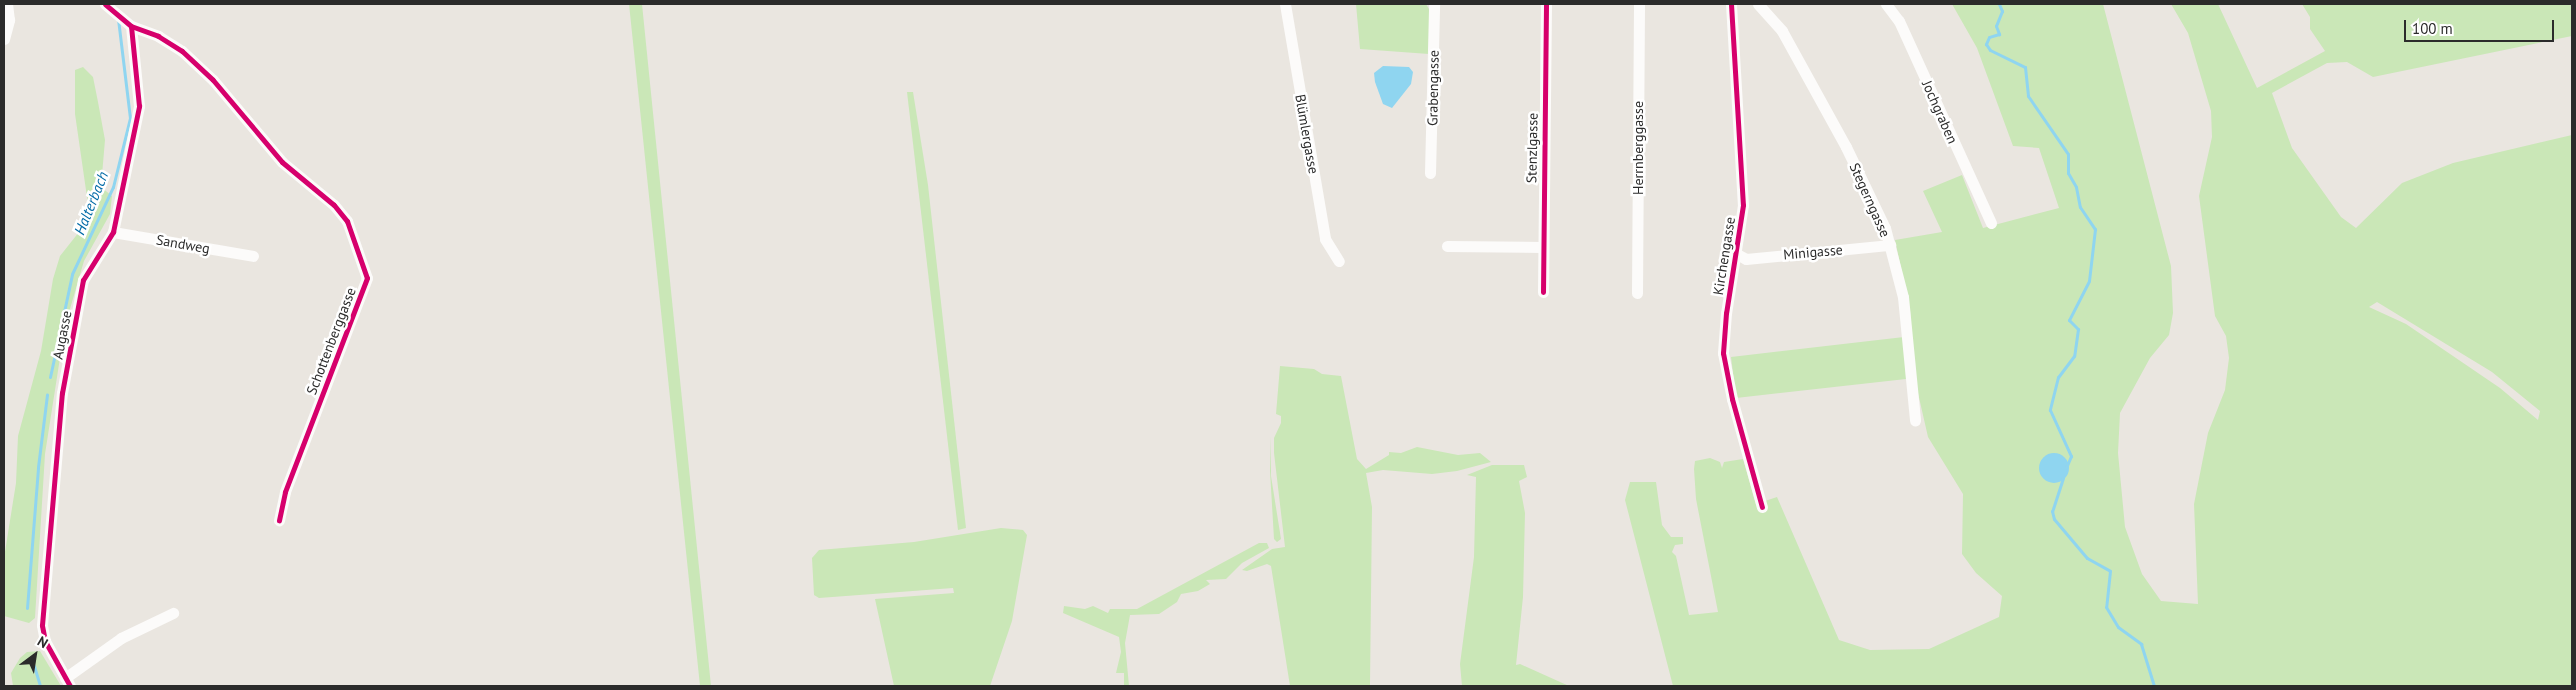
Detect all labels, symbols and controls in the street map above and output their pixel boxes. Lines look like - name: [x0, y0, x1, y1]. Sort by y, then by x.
- scale bar: [2406, 10, 2556, 42]
- text: 100 m: [2412, 19, 2453, 38]
- street label: Grabengasse: [1424, 50, 1442, 126]
- street label: Jochgraben: [1919, 78, 1961, 146]
- street label: Blümlergasse: [1292, 93, 1322, 175]
- street label: Herrnberggasse: [1630, 101, 1646, 195]
- street label: Stenzlgasse: [1523, 113, 1541, 183]
- street label: Stegerngasse: [1846, 160, 1894, 240]
- water label: Halterbach: [70, 169, 112, 237]
- street label: Kirchengasse: [1710, 216, 1738, 296]
- street label: Sandweg: [155, 231, 211, 257]
- street label: Minigasse: [1783, 241, 1843, 263]
- street label: Schottenberggasse: [303, 285, 359, 397]
- street label: Augasse: [49, 309, 75, 361]
- north arrow: [10, 630, 60, 680]
- text: N: [34, 632, 51, 652]

